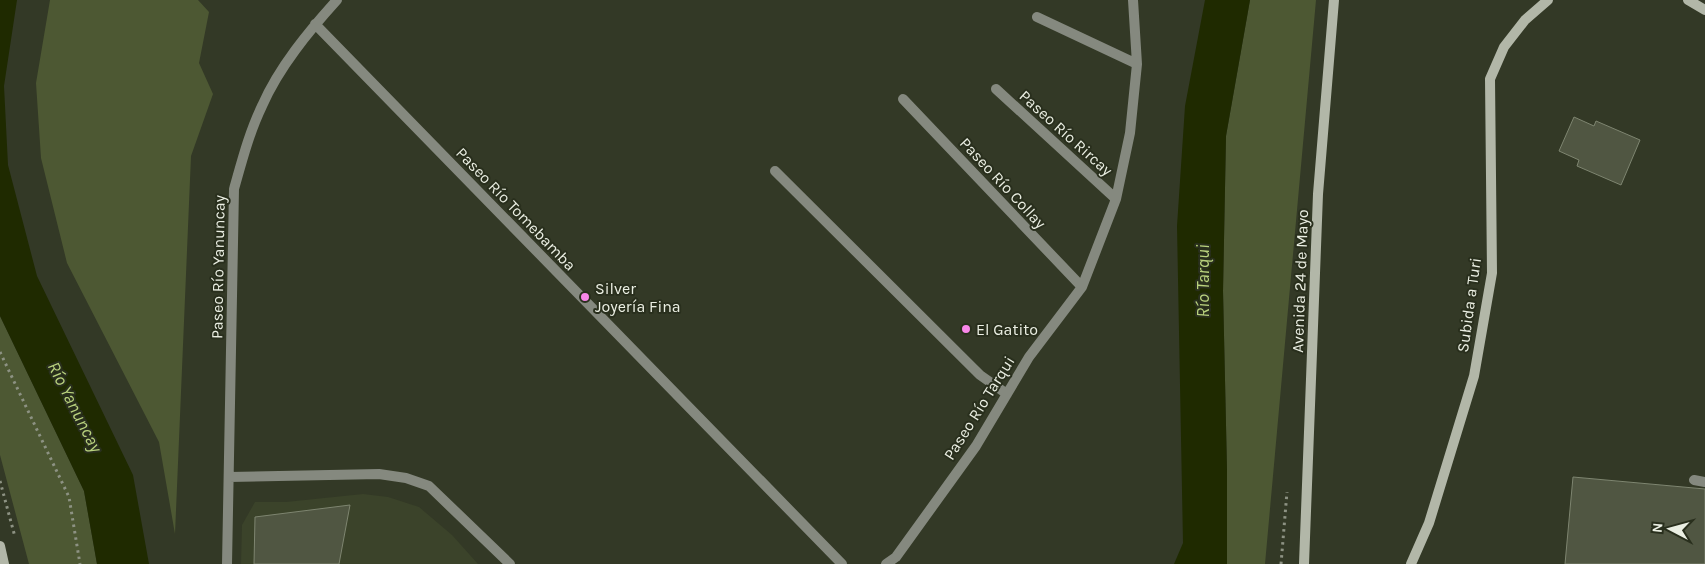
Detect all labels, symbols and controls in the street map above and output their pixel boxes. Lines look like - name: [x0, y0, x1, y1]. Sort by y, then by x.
- street label: Paseo Río Rircay: [1015, 86, 1117, 180]
- street label: Paseo Río Collay: [956, 133, 1050, 233]
- street label: Paseo Río Tomebamba: [452, 143, 580, 275]
- street label: Paseo Río Yanuncay: [207, 194, 229, 339]
- street label: Avenida 24 de Mayo: [1288, 209, 1312, 353]
- water label: Río Tarqui: [1192, 244, 1214, 318]
- street label: Subida a Turi: [1453, 256, 1485, 354]
- place label: Silver Joyería Fina: [595, 279, 681, 316]
- marker: Silver Joyería Fina: [579, 291, 591, 303]
- place label: El Gatito: [976, 320, 1038, 339]
- marker: El Gatito: [960, 323, 972, 335]
- street label: Paseo Río Tarqui: [939, 353, 1019, 463]
- water label: Río Yanuncay: [43, 358, 108, 457]
- north arrow: [1645, 504, 1695, 554]
- text: N: [1649, 522, 1667, 534]

